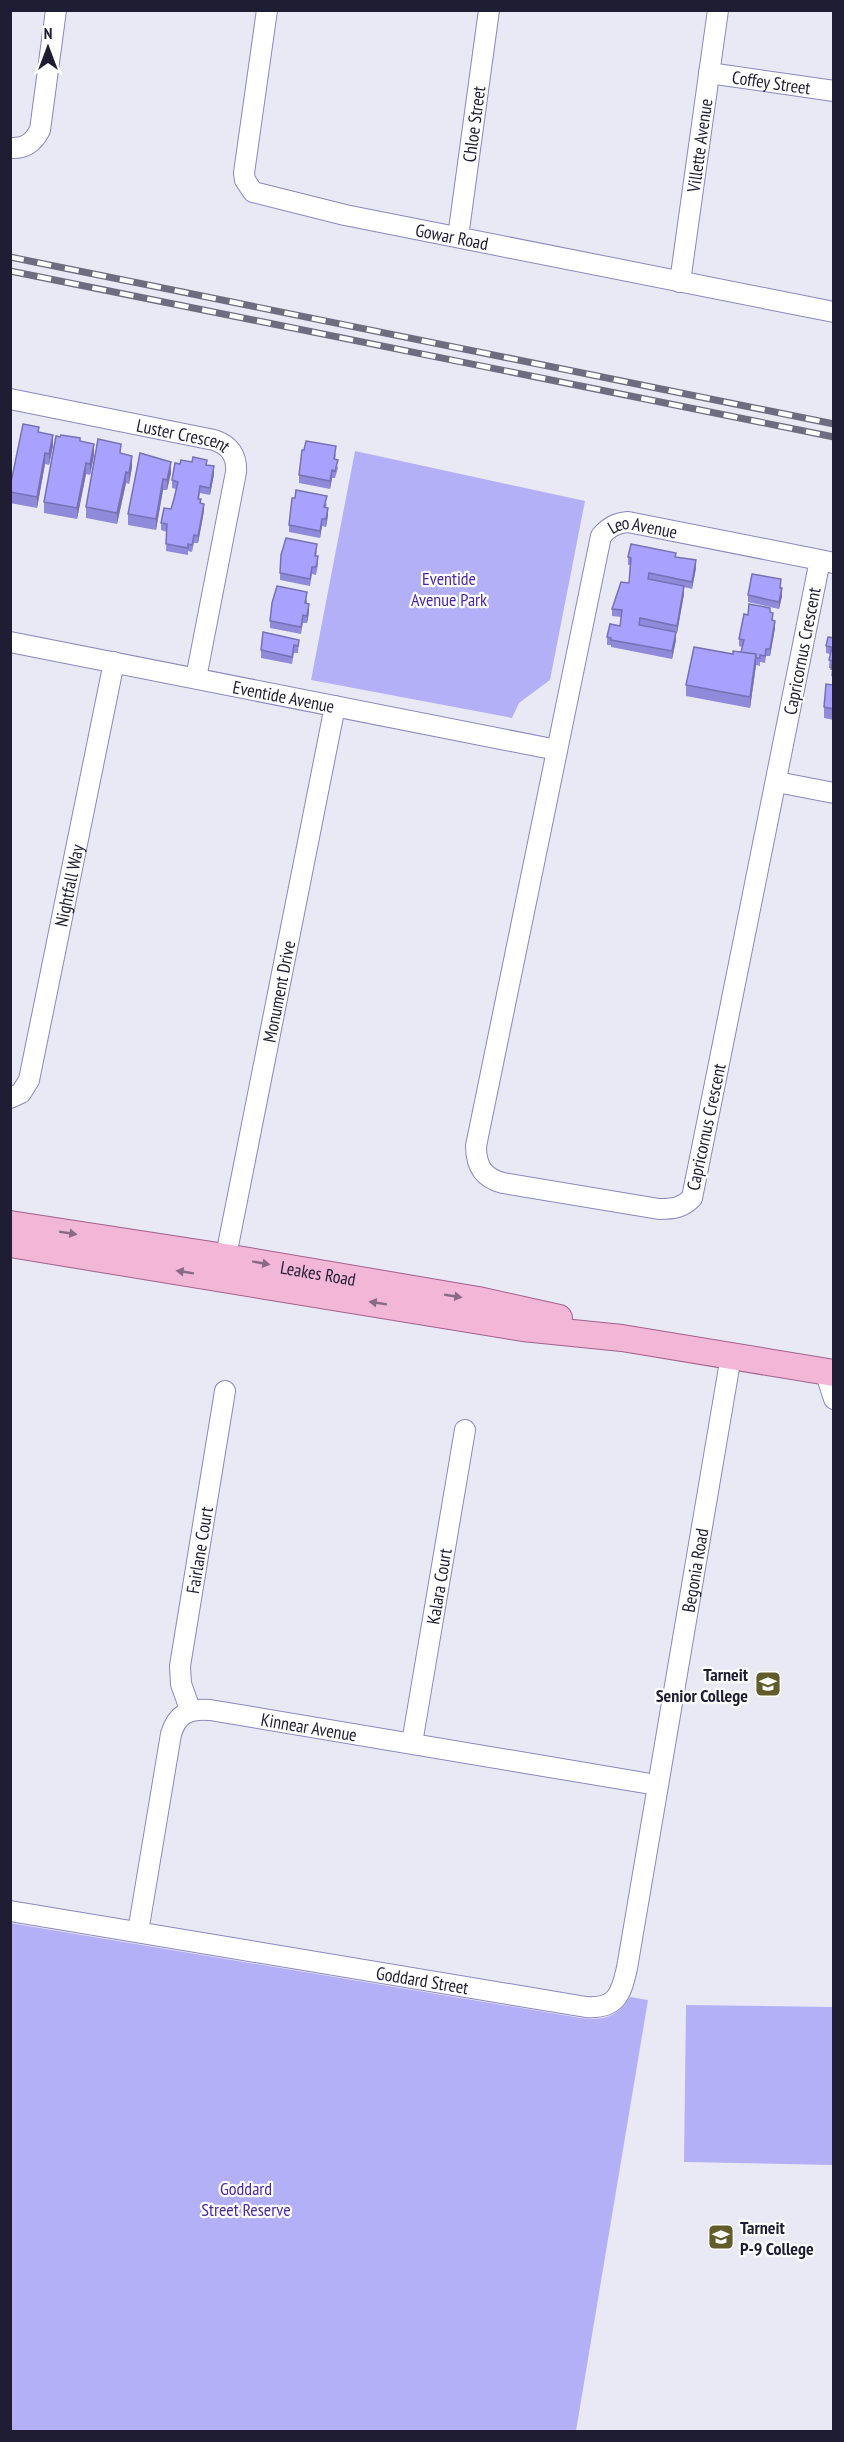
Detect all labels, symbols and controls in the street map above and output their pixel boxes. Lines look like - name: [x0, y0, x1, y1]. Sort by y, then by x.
- north arrow: [18, 18, 78, 78]
- text: N: [44, 23, 52, 43]
- street label: Coffey Street: [731, 65, 812, 99]
- street label: Chloe Street: [457, 84, 490, 164]
- street label: Villette Avenue: [681, 97, 717, 195]
- street label: Gowar Road: [414, 218, 490, 255]
- street label: Luster Crescent: [135, 413, 236, 457]
- street label: Leo Avenue: [603, 510, 679, 543]
- park label: Eventide Avenue Park: [411, 567, 487, 611]
- street label: Capricornus Crescent: [778, 585, 826, 717]
- street label: Eventide Avenue: [231, 675, 336, 717]
- street label: Nightfall Way: [49, 842, 88, 929]
- street label: Monument Drive: [257, 938, 300, 1044]
- street label: Capricornus Crescent: [681, 1061, 731, 1193]
- one-way arrow: [59, 1228, 78, 1237]
- street label: Leakes Road: [279, 1255, 358, 1291]
- one-way arrow: [252, 1259, 271, 1268]
- one-way arrow: [175, 1268, 194, 1277]
- one-way arrow: [444, 1292, 463, 1301]
- one-way arrow: [368, 1299, 387, 1308]
- street label: Fairlane Court: [181, 1505, 217, 1595]
- street label: Begonia Road: [676, 1526, 713, 1614]
- street label: Kalara Court: [421, 1546, 456, 1626]
- place label: Tarneit Senior College: [656, 1663, 749, 1707]
- school or university icon: Tarneit Senior College: [753, 1669, 783, 1699]
- street label: Kinnear Avenue: [259, 1707, 359, 1746]
- street label: Goddard Street: [374, 1961, 470, 1999]
- park label: Goddard Street Reserve: [201, 2177, 291, 2221]
- place label: Tarneit P-9 College: [740, 2216, 814, 2260]
- school or university icon: Tarneit P-9 College: [706, 2222, 736, 2252]

